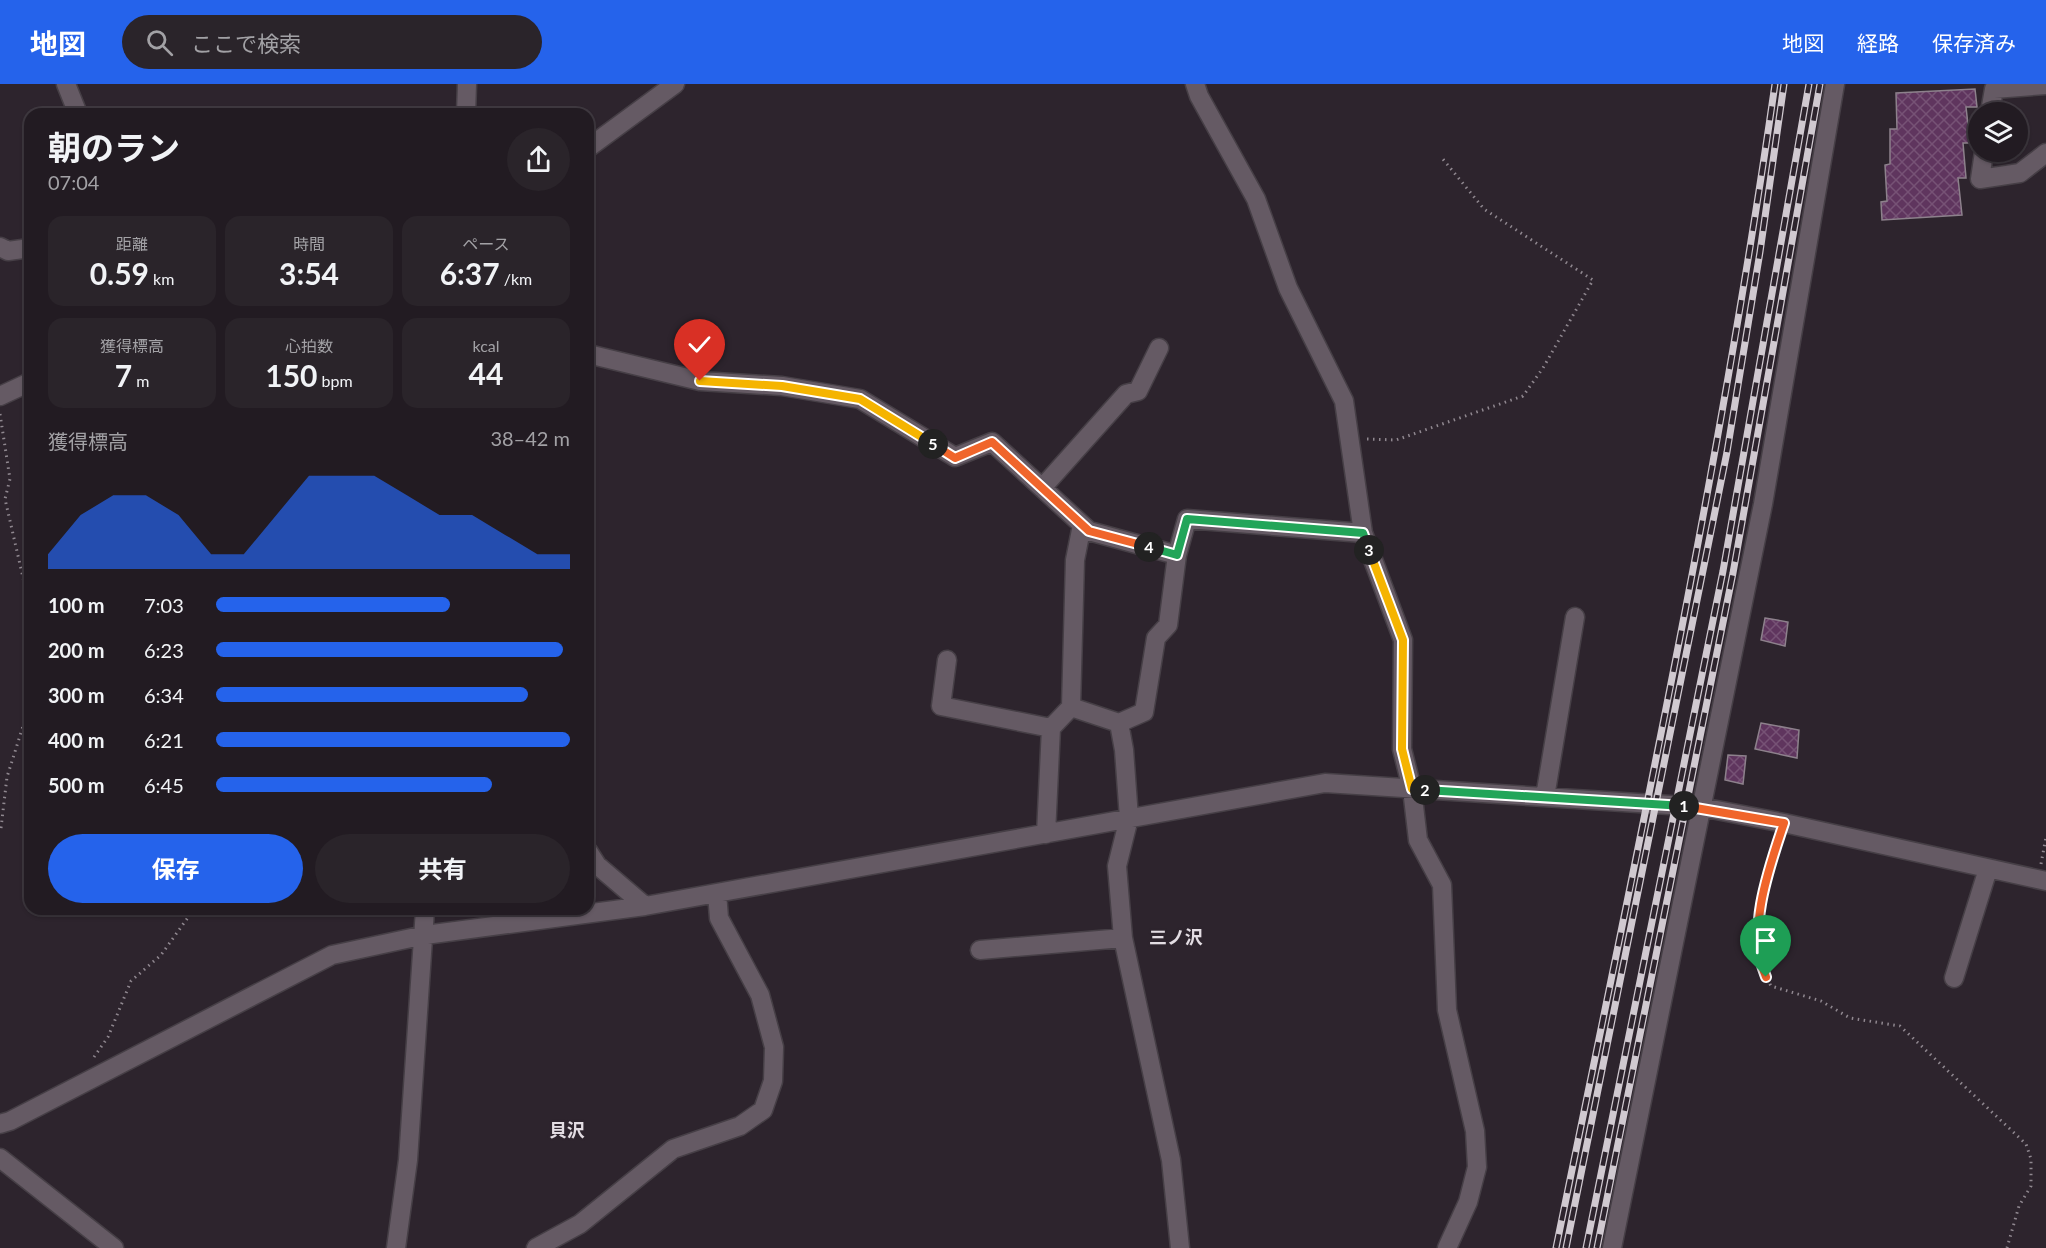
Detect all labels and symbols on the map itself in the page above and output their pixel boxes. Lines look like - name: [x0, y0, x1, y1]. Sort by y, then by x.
- pin: [674, 319, 725, 381]
- pin: 5: [918, 429, 948, 459]
- pin: 4: [1134, 532, 1164, 562]
- pin: 3: [1354, 535, 1384, 565]
- pin: 2: [1410, 775, 1440, 805]
- pin: 1: [1669, 791, 1699, 821]
- pin: [1740, 915, 1791, 977]
- district label: 三ノ沢: [1149, 926, 1203, 948]
- district label: 貝沢: [549, 1119, 585, 1141]

